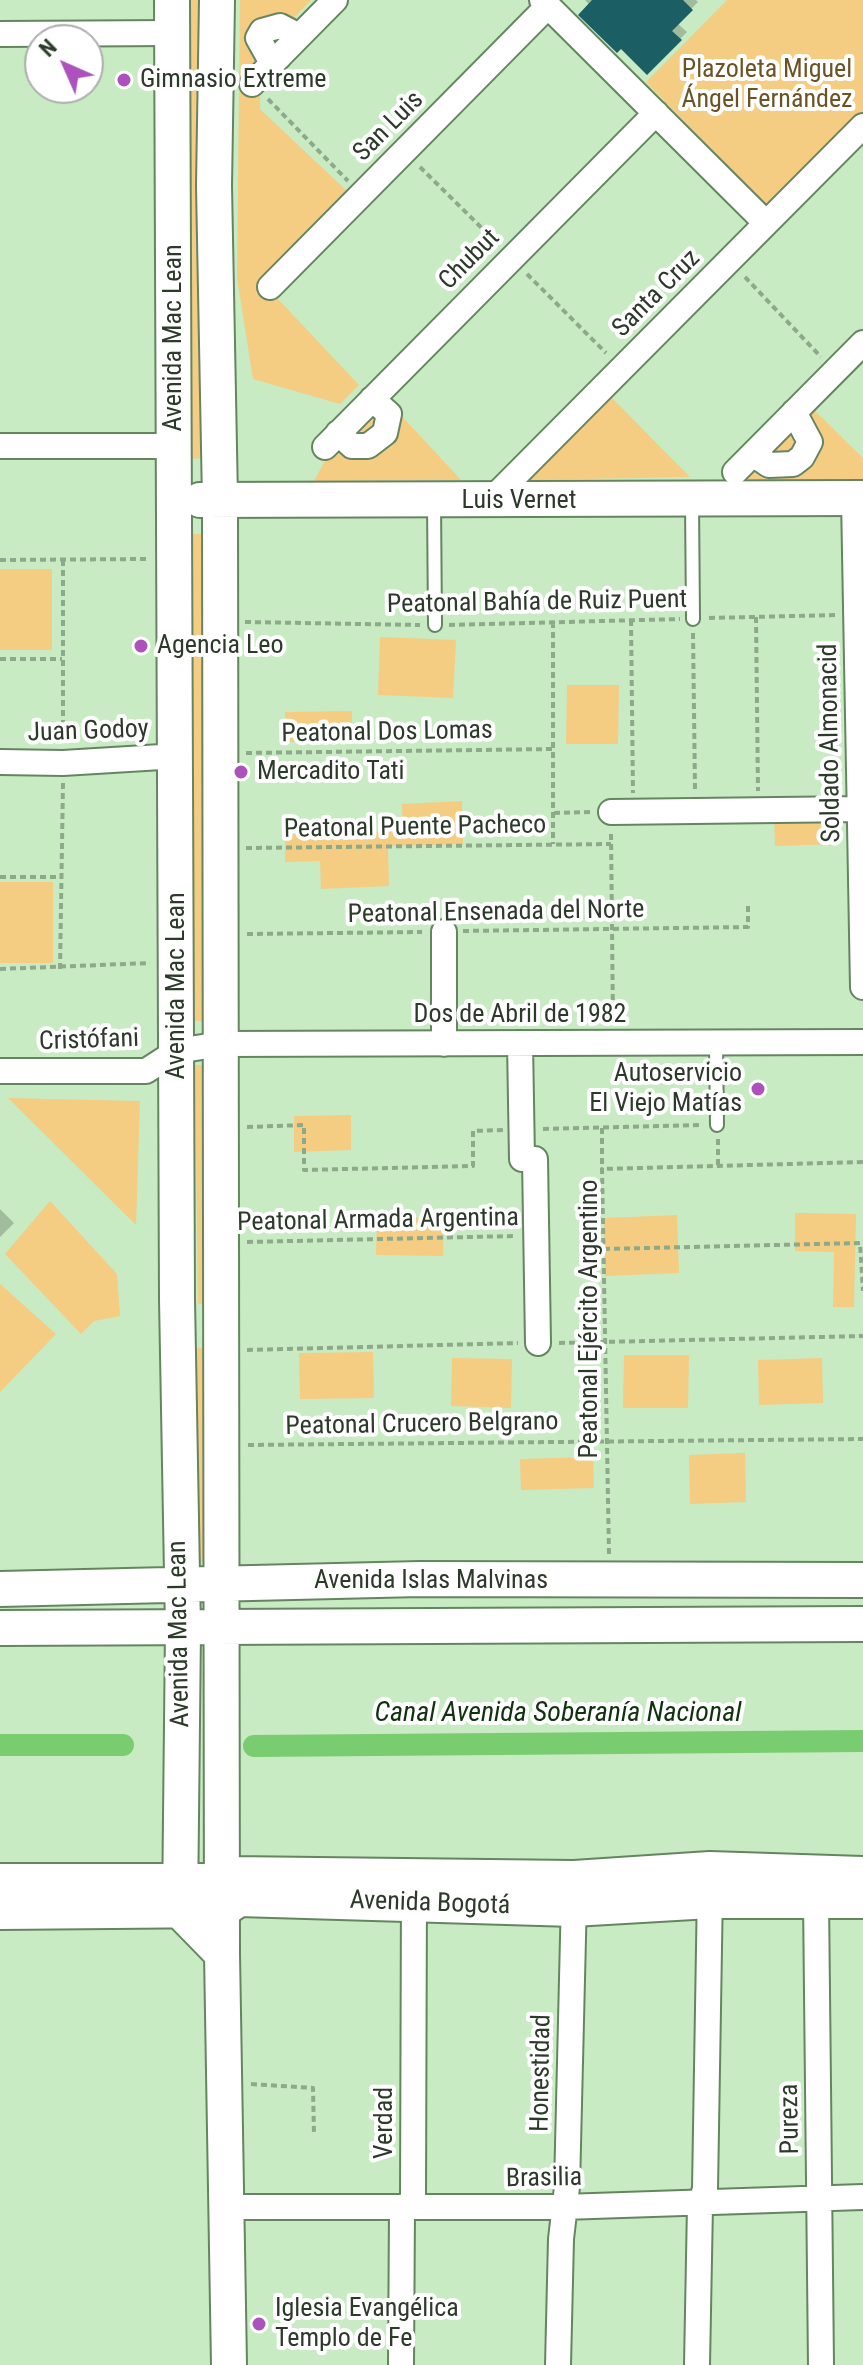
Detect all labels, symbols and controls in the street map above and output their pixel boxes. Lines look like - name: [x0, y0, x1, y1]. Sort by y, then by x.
- north arrow: [24, 24, 104, 104]
- text: N: [34, 34, 62, 62]
- park label: Plazoleta Miguel Ángel Fernández: [681, 54, 853, 116]
- place label: Gimnasio Extreme: [140, 64, 326, 96]
- marker: Gimnasio Extreme: [115, 71, 133, 89]
- street label: San Luis: [347, 85, 431, 169]
- street label: Chubut: [433, 223, 507, 297]
- street label: Avenida Mac Lean: [158, 244, 190, 432]
- street label: Santa Cruz: [607, 244, 707, 344]
- street label: Luis Vernet: [462, 485, 576, 517]
- street label: Peatonal Bahía de Ruiz Puent: [387, 585, 687, 621]
- place label: Agencia Leo: [157, 630, 284, 662]
- marker: Agencia Leo: [132, 637, 150, 655]
- street label: Soldado Almonacid: [814, 643, 848, 843]
- street label: Juan Godoy: [27, 714, 149, 750]
- street label: Peatonal Dos Lomas: [281, 716, 493, 750]
- place label: Mercadito Tati: [257, 756, 405, 788]
- marker: Mercadito Tati: [232, 763, 250, 781]
- street label: Peatonal Puente Pacheco: [283, 810, 547, 846]
- street label: Avenida Mac Lean: [161, 892, 193, 1080]
- street label: Peatonal Ensenada del Norte: [347, 895, 645, 931]
- street label: Dos de Abril de 1982: [414, 999, 626, 1031]
- street label: Cristófani: [38, 1024, 140, 1058]
- place label: Autoservicio El Viejo Matías: [589, 1058, 742, 1120]
- marker: Autoservicio El Viejo Matías: [749, 1080, 767, 1098]
- street label: Peatonal Ejército Argentino: [574, 1180, 606, 1458]
- street label: Peatonal Armada Argentina: [237, 1203, 519, 1239]
- street label: Peatonal Crucero Belgrano: [285, 1407, 559, 1443]
- street label: Avenida Mac Lean: [163, 1540, 197, 1728]
- street label: Avenida Islas Malvinas: [314, 1565, 548, 1597]
- water label: Canal Avenida Soberanía Nacional: [375, 1697, 741, 1731]
- street label: Avenida Bogotá: [349, 1886, 511, 1922]
- street label: Honestidad: [525, 2014, 559, 2132]
- street label: Pureza: [775, 2083, 807, 2155]
- street label: Verdad: [369, 2087, 401, 2159]
- street label: Brasilia: [506, 2163, 582, 2195]
- place label: Iglesia Evangélica Templo de Fe: [275, 2293, 459, 2354]
- marker: Iglesia Evangélica Templo de Fe: [250, 2315, 268, 2333]

